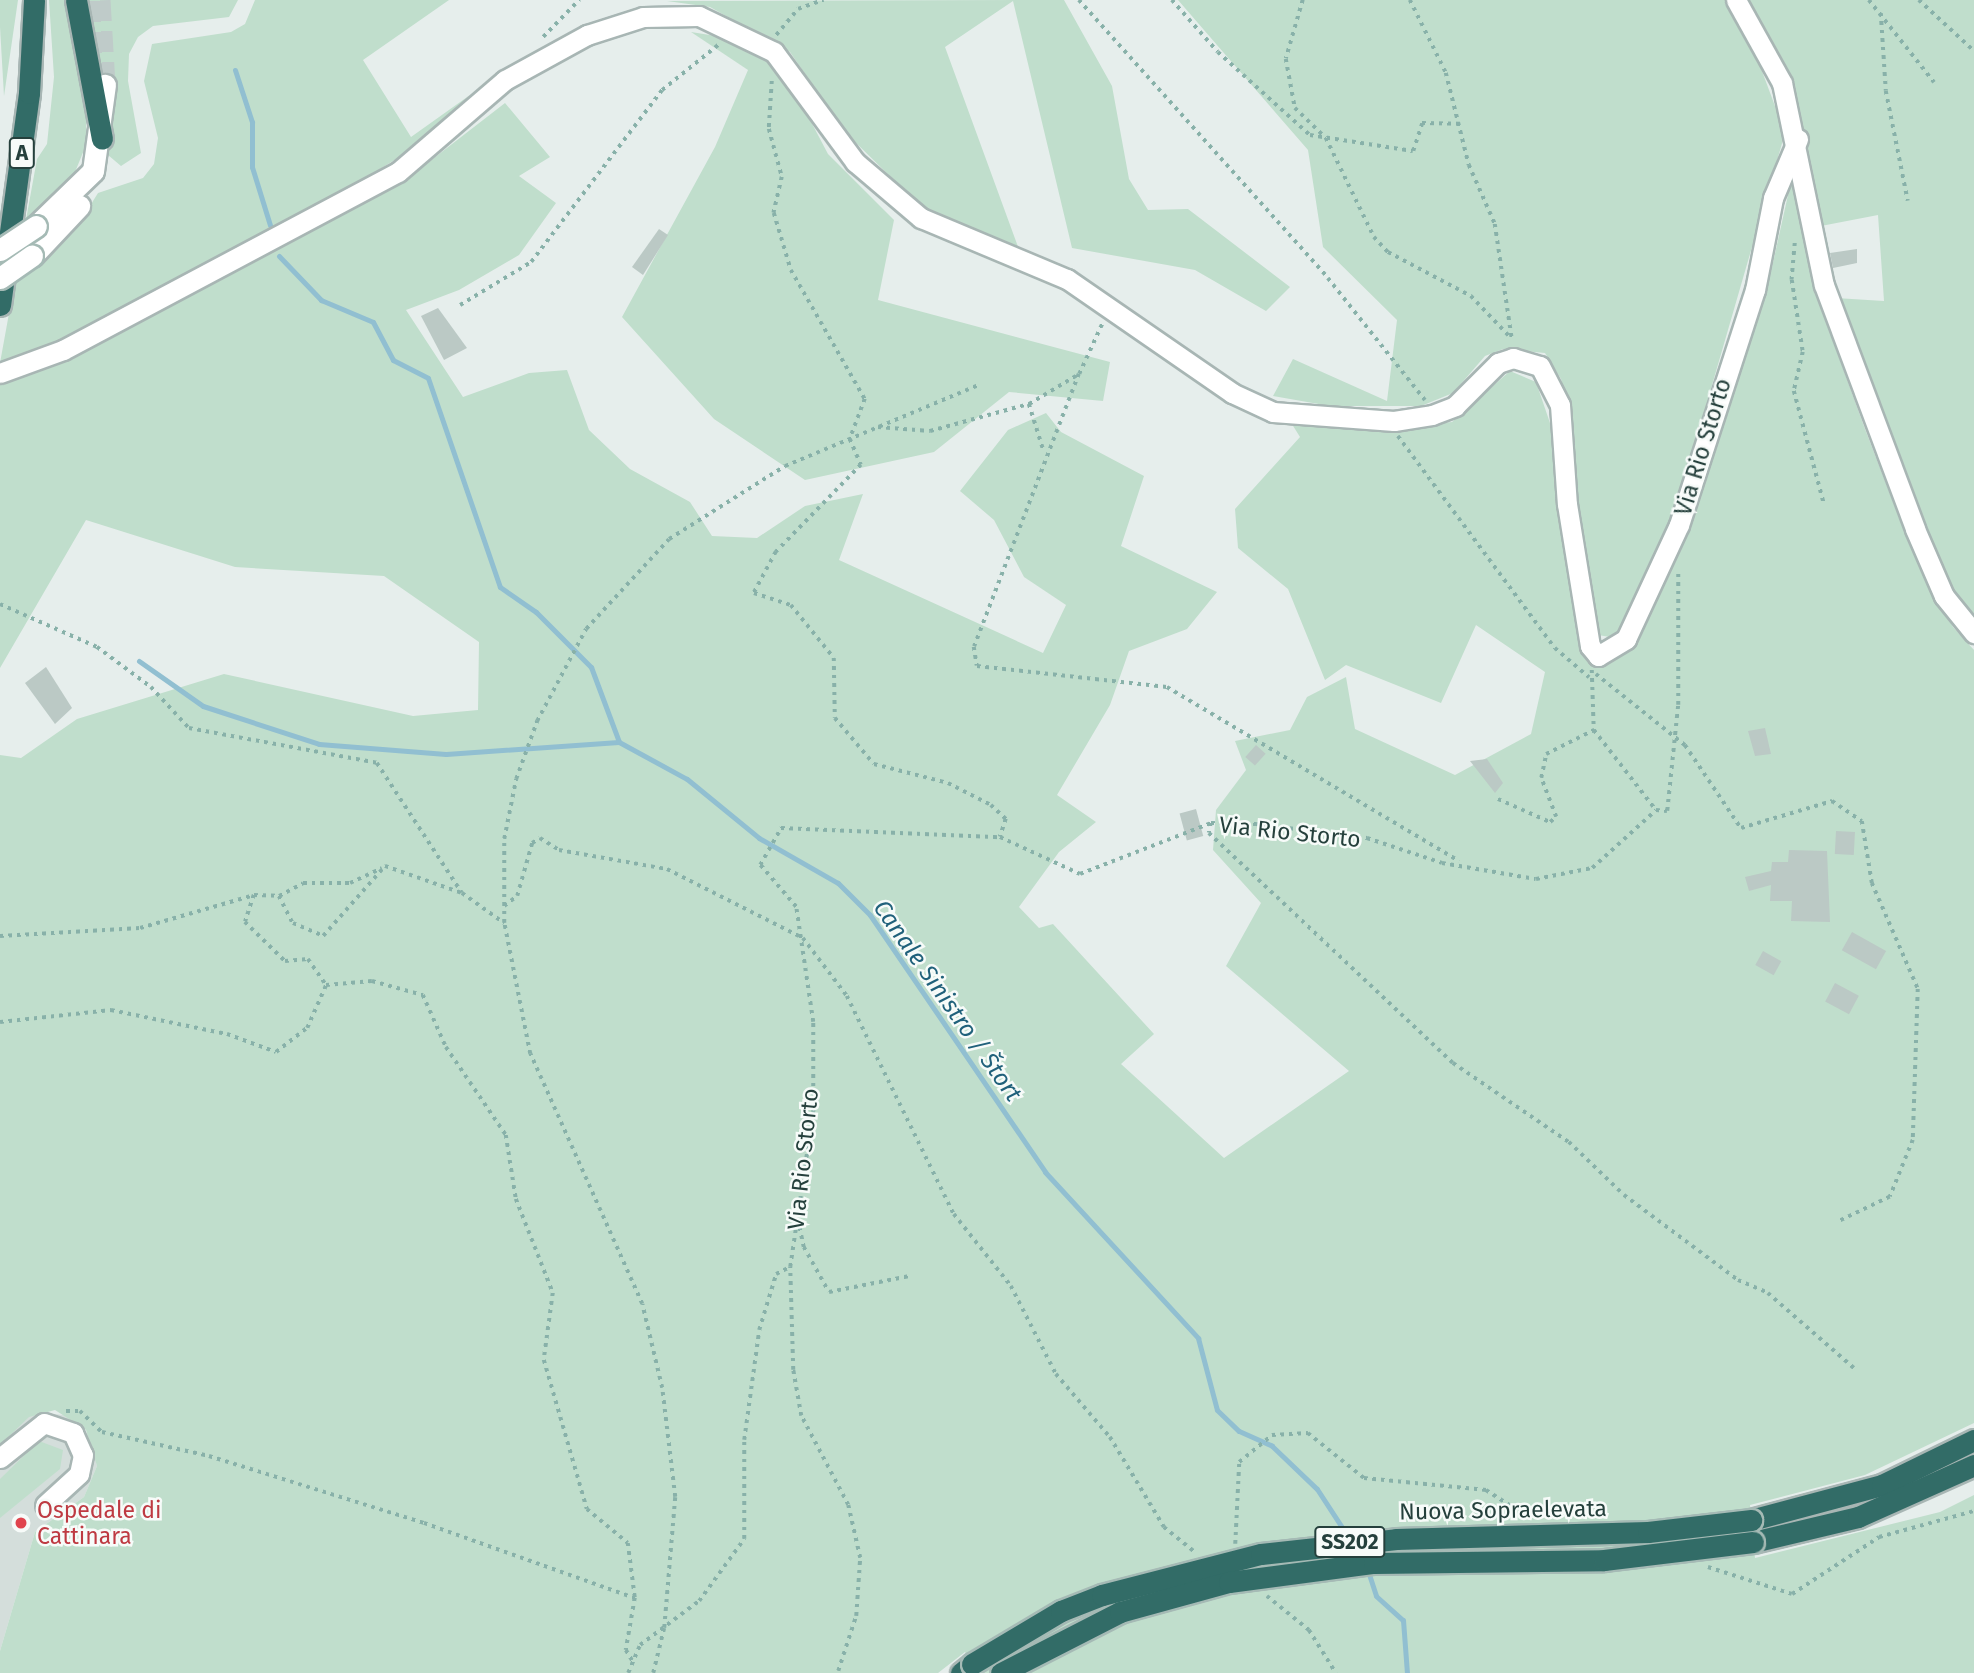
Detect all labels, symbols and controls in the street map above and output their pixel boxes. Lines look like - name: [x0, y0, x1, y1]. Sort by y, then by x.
- road number: A: [8, 136, 36, 170]
- street label: Via Rio Storto: [1669, 375, 1737, 519]
- street label: Via Rio Storto: [1218, 811, 1362, 853]
- water label: Canale Sinistro / Štort: [867, 895, 1027, 1107]
- street label: Via Rio Storto: [782, 1087, 824, 1231]
- street label: Nuova Sopraelevata: [1399, 1494, 1607, 1526]
- place label: Ospedale di Cattinara: [37, 1496, 161, 1550]
- marker: Ospedale di Cattinara: [11, 1513, 31, 1533]
- road number: SS202: [1313, 1524, 1387, 1560]

